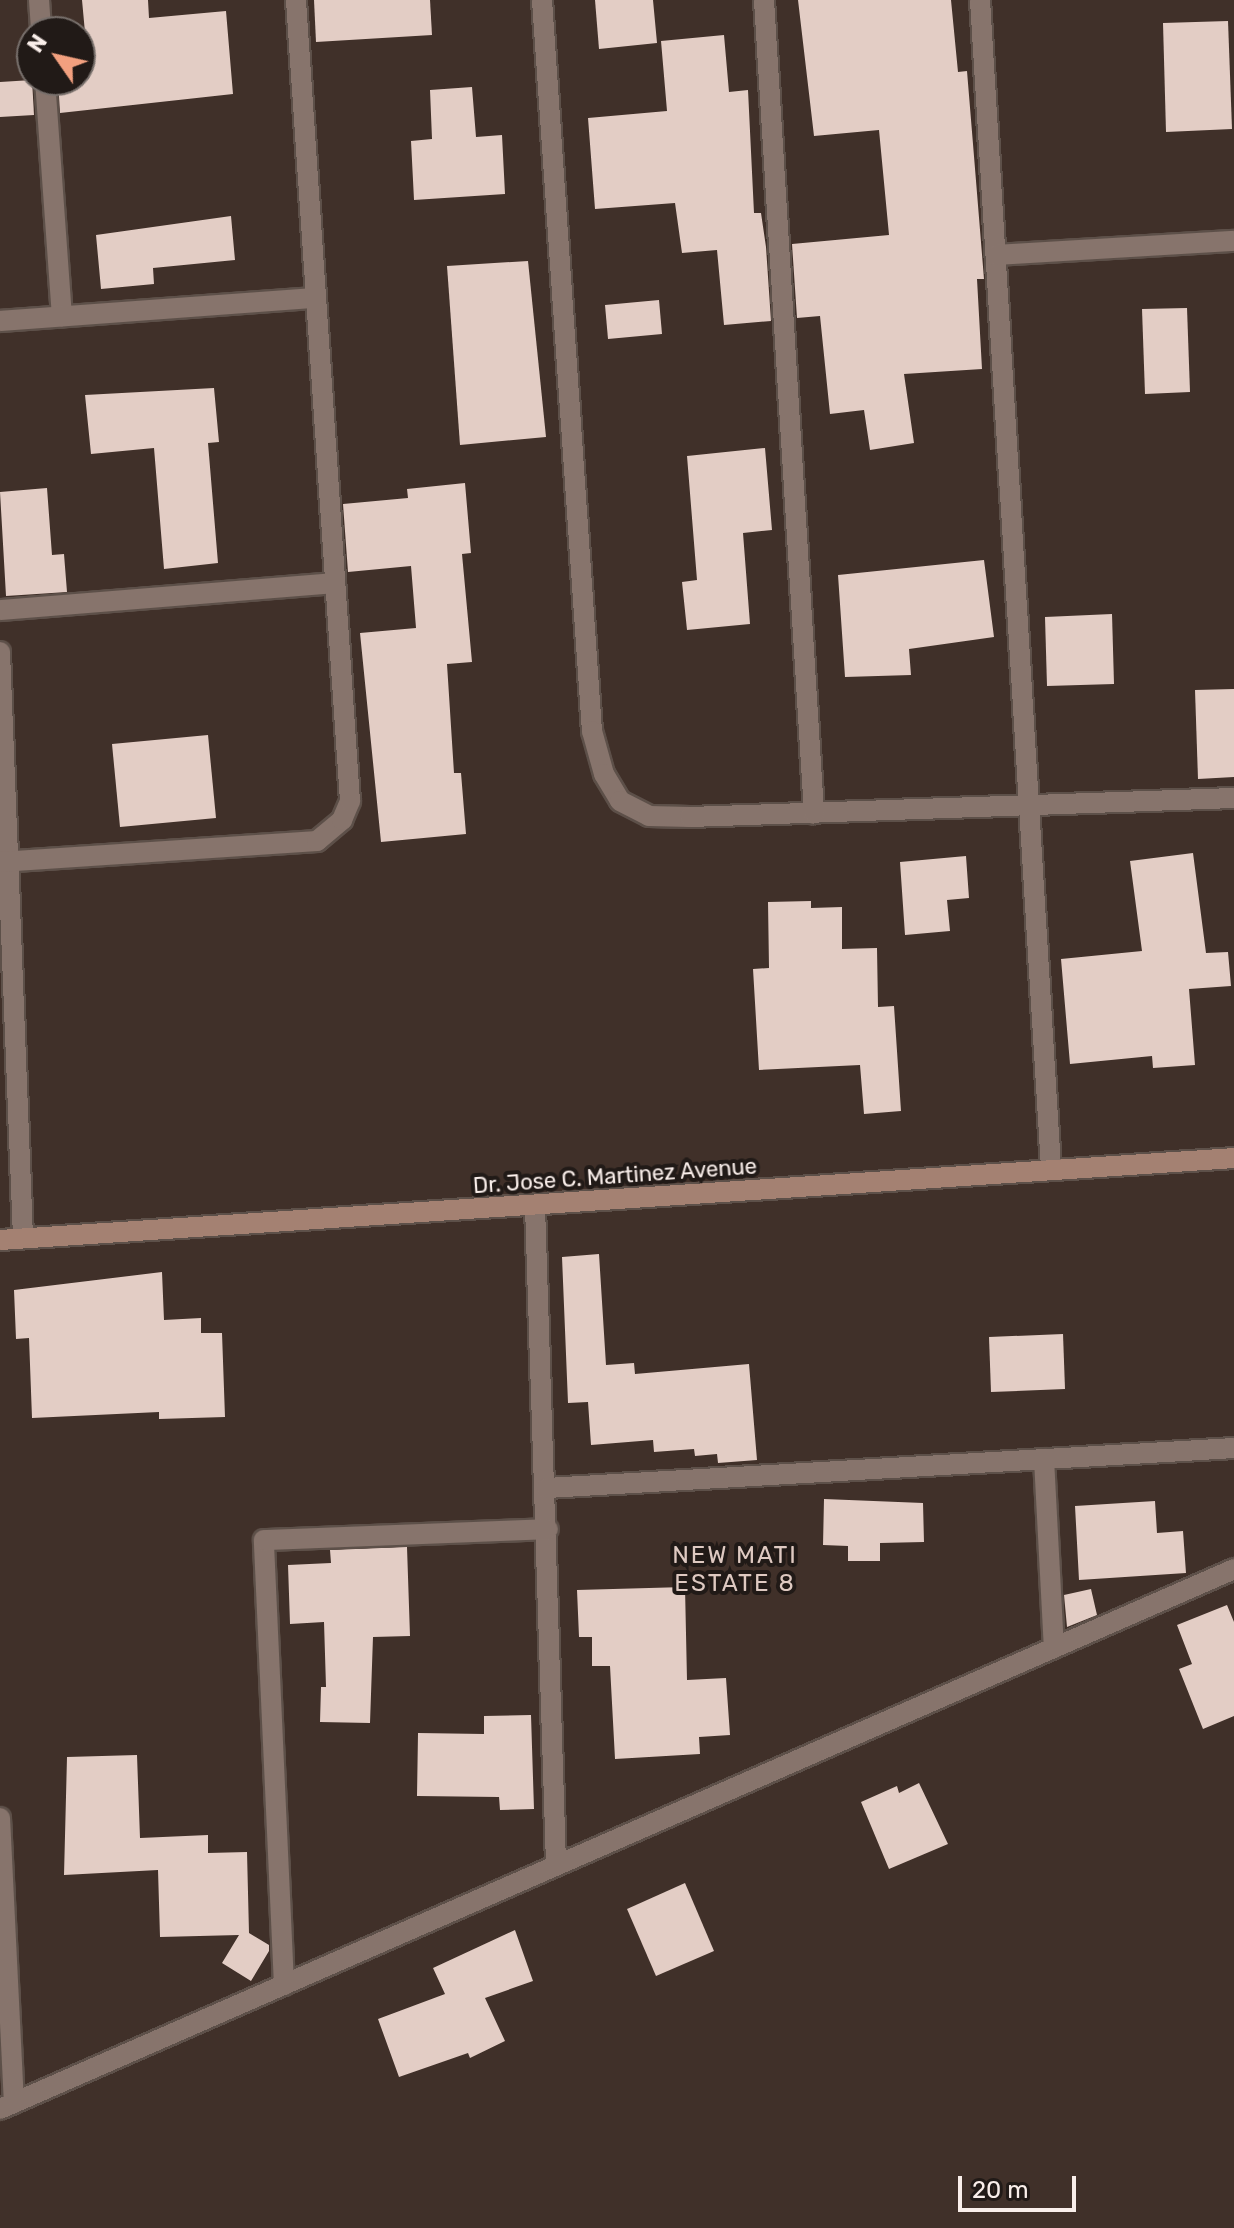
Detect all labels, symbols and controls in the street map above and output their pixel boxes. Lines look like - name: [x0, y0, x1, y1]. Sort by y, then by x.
- north arrow: [16, 16, 96, 96]
- text: N: [22, 29, 53, 58]
- street label: Dr. Jose C. Martinez Avenue: [472, 1153, 758, 1199]
- district label: NEW MATI ESTATE 8: [672, 1542, 798, 1598]
- scale bar: [962, 2160, 1080, 2210]
- text: 20 m: [972, 2176, 1029, 2204]

